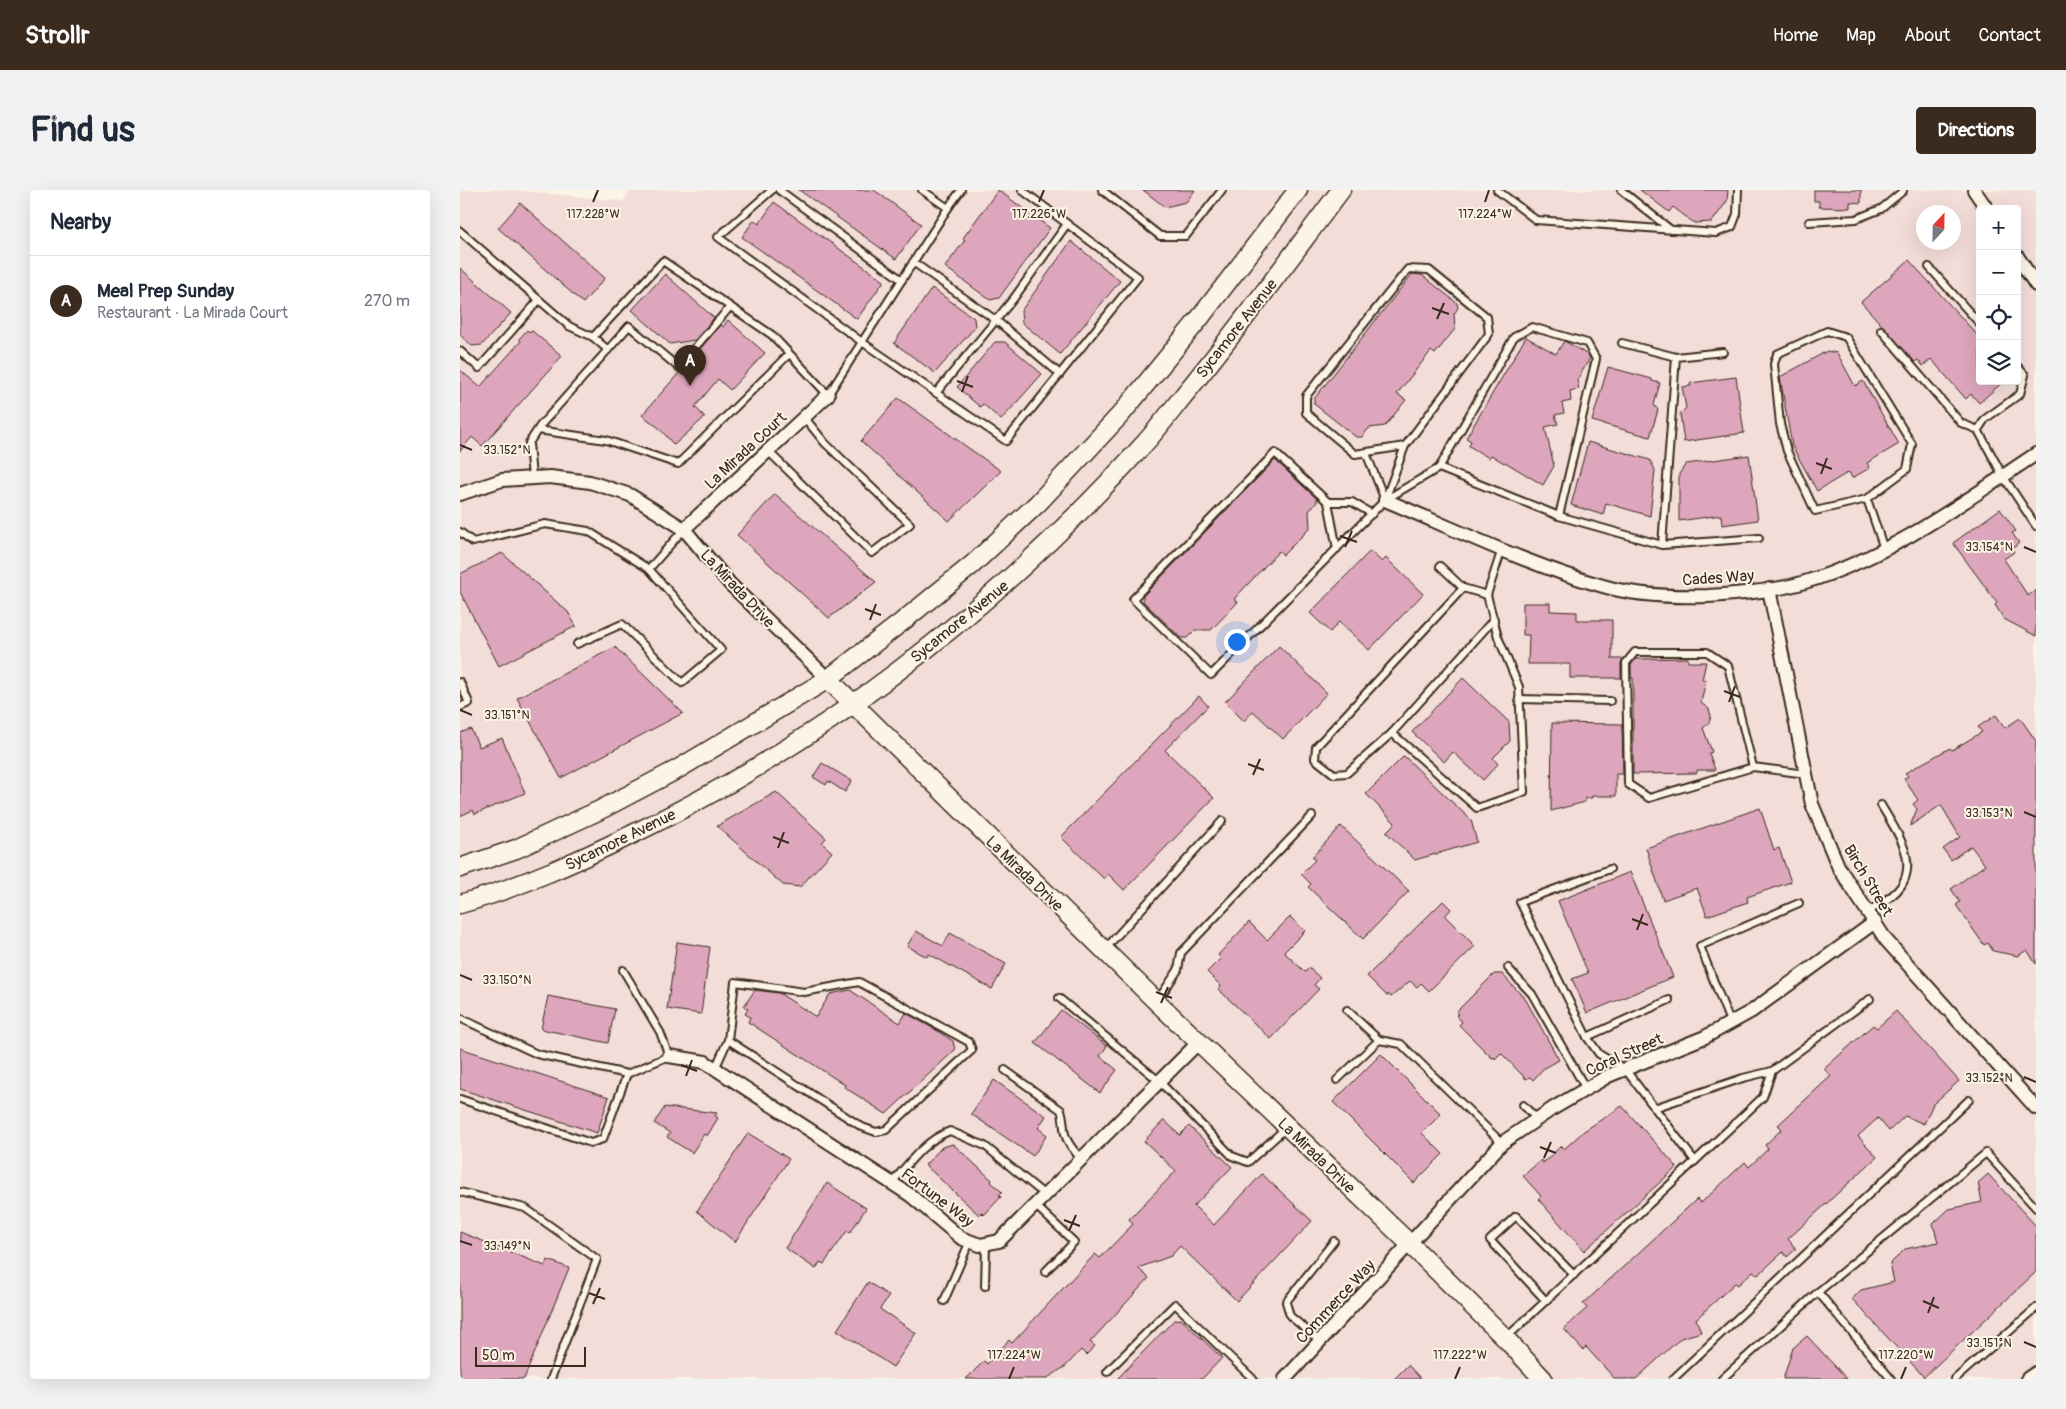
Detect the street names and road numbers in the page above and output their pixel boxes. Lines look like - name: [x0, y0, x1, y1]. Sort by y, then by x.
- street label: Sycamore Avenue: [1192, 275, 1282, 382]
- street label: La Mirada Court: [701, 407, 791, 494]
- street label: La Mirada Drive: [696, 545, 779, 632]
- street label: Cades Way: [1682, 566, 1755, 590]
- street label: Sycamore Avenue: [907, 576, 1013, 667]
- street label: Sycamore Avenue: [562, 804, 679, 875]
- street label: La Mirada Drive: [981, 832, 1067, 916]
- street label: Birch Street: [1839, 841, 1898, 920]
- street label: Coral Street: [1583, 1029, 1667, 1081]
- street label: La Mirada Drive: [1273, 1114, 1359, 1198]
- street label: Fortune Way: [897, 1164, 978, 1232]
- street label: Commerce Way: [1292, 1255, 1380, 1348]

